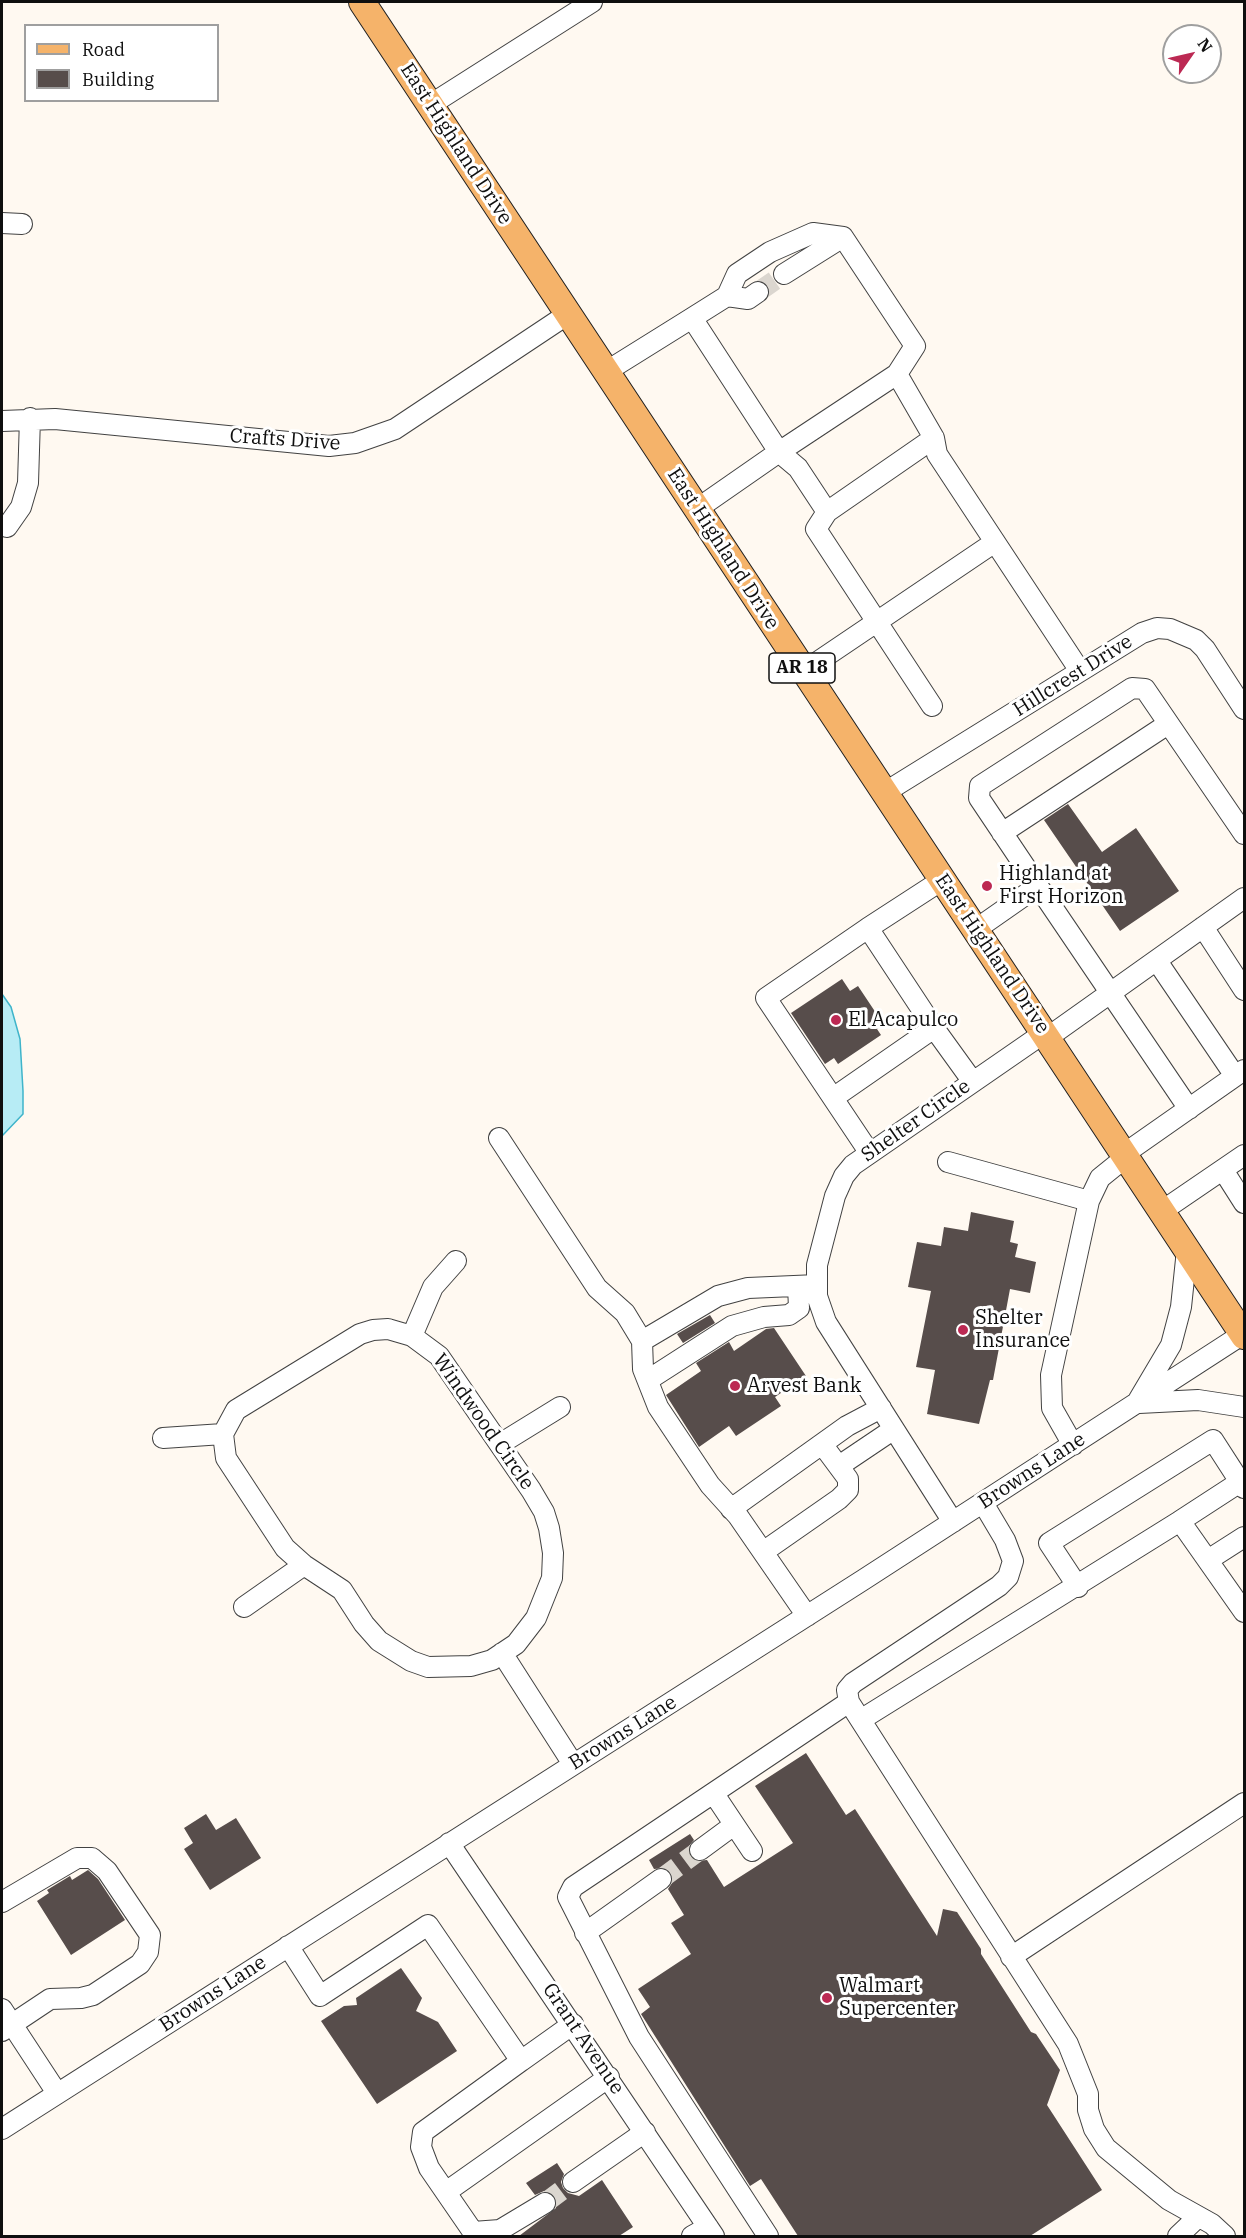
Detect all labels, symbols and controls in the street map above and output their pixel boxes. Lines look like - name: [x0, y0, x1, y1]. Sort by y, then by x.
- legend: [24, 24, 219, 102]
- north arrow: [1162, 24, 1222, 84]
- text: N: [1193, 34, 1217, 56]
- text: Road: [82, 38, 125, 61]
- street label: East Highland Drive: [395, 59, 517, 229]
- text: Building: [82, 68, 154, 91]
- street label: Crafts Drive: [229, 424, 341, 456]
- street label: East Highland Drive: [662, 464, 784, 634]
- street label: Hillcrest Drive: [1009, 630, 1137, 722]
- road number: AR 18: [769, 653, 835, 683]
- place label: Highland at First Horizon: [999, 862, 1124, 909]
- street label: East Highland Drive: [930, 870, 1054, 1038]
- marker: Highland at First Horizon: [980, 879, 994, 893]
- place label: El Acapulco: [848, 1008, 958, 1032]
- marker: El Acapulco: [829, 1013, 843, 1027]
- street label: Shelter Circle: [857, 1075, 975, 1167]
- place label: Shelter Insurance: [975, 1306, 1070, 1353]
- marker: Shelter Insurance: [956, 1323, 970, 1337]
- street label: Windwood Circle: [427, 1349, 539, 1495]
- place label: Arvest Bank: [747, 1374, 861, 1398]
- marker: Arvest Bank: [728, 1379, 742, 1393]
- street label: Browns Lane: [974, 1428, 1090, 1514]
- street label: Browns Lane: [565, 1690, 681, 1776]
- street label: Browns Lane: [155, 1951, 271, 2037]
- place label: Walmart Supercenter: [839, 1974, 955, 2021]
- street label: Grant Avenue: [537, 1979, 629, 2099]
- marker: Walmart Supercenter: [820, 1991, 834, 2005]

